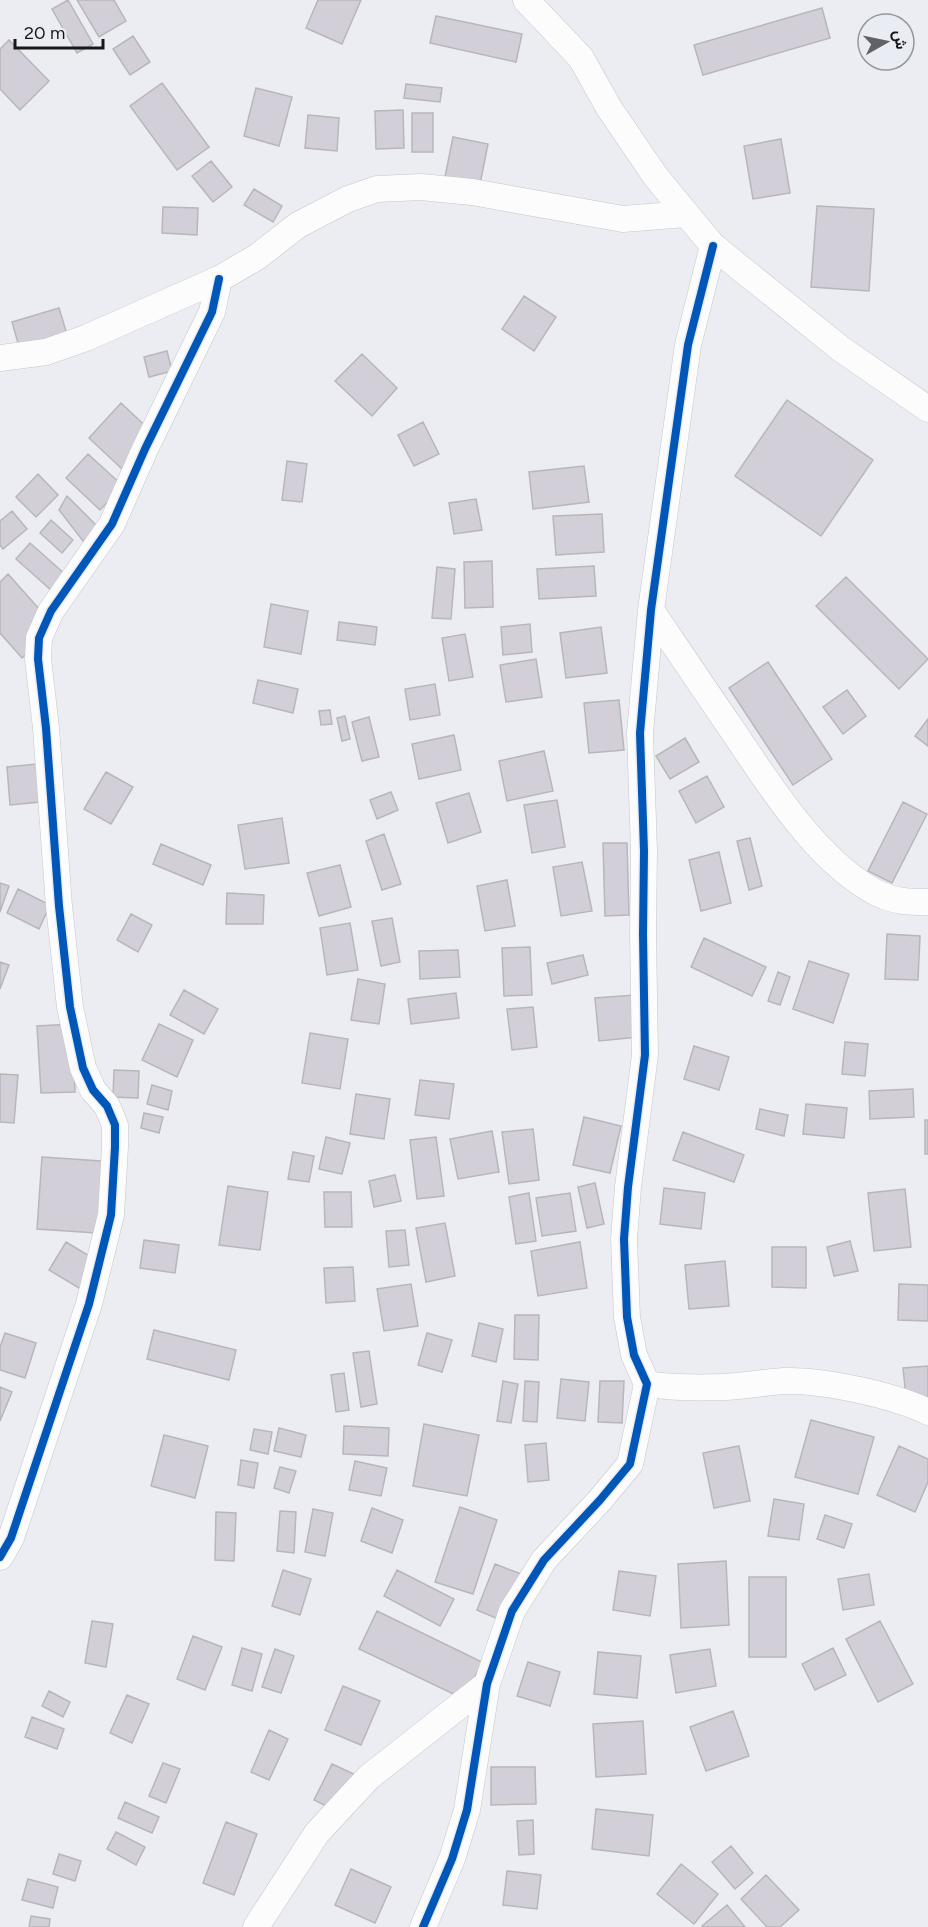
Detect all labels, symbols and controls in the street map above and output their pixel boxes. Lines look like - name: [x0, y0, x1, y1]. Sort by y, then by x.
- scale bar: [15, 12, 104, 50]
- north arrow: [856, 12, 916, 72]
- text: 20 m: [24, 22, 65, 44]
- text: ش: [889, 29, 911, 51]

